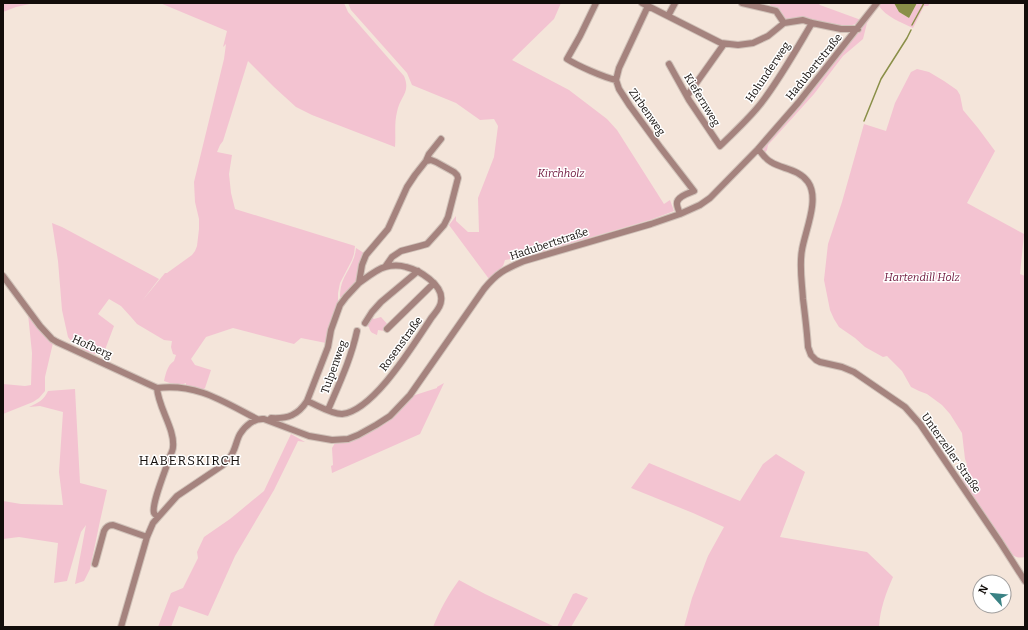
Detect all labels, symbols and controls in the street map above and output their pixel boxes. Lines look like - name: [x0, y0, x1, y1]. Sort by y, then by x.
- street label: Hadubertstraße: [783, 31, 845, 103]
- street label: Holunderweg: [743, 39, 793, 105]
- street label: Kiefernweg: [681, 71, 723, 129]
- street label: Zirbenweg: [626, 86, 668, 138]
- park label: Kirchholz: [537, 167, 585, 180]
- street label: Hadubertstraße: [508, 225, 590, 263]
- park label: Hartendill Holz: [884, 271, 961, 284]
- street label: Rosenstraße: [377, 314, 425, 374]
- street label: Hofberg: [70, 332, 114, 362]
- street label: Tulpenweg: [318, 338, 350, 396]
- street label: Unterzeller Straße: [919, 410, 983, 496]
- district label: HABERSKIRCH: [139, 453, 241, 468]
- north arrow: [972, 574, 1012, 614]
- text: N: [976, 583, 991, 596]

